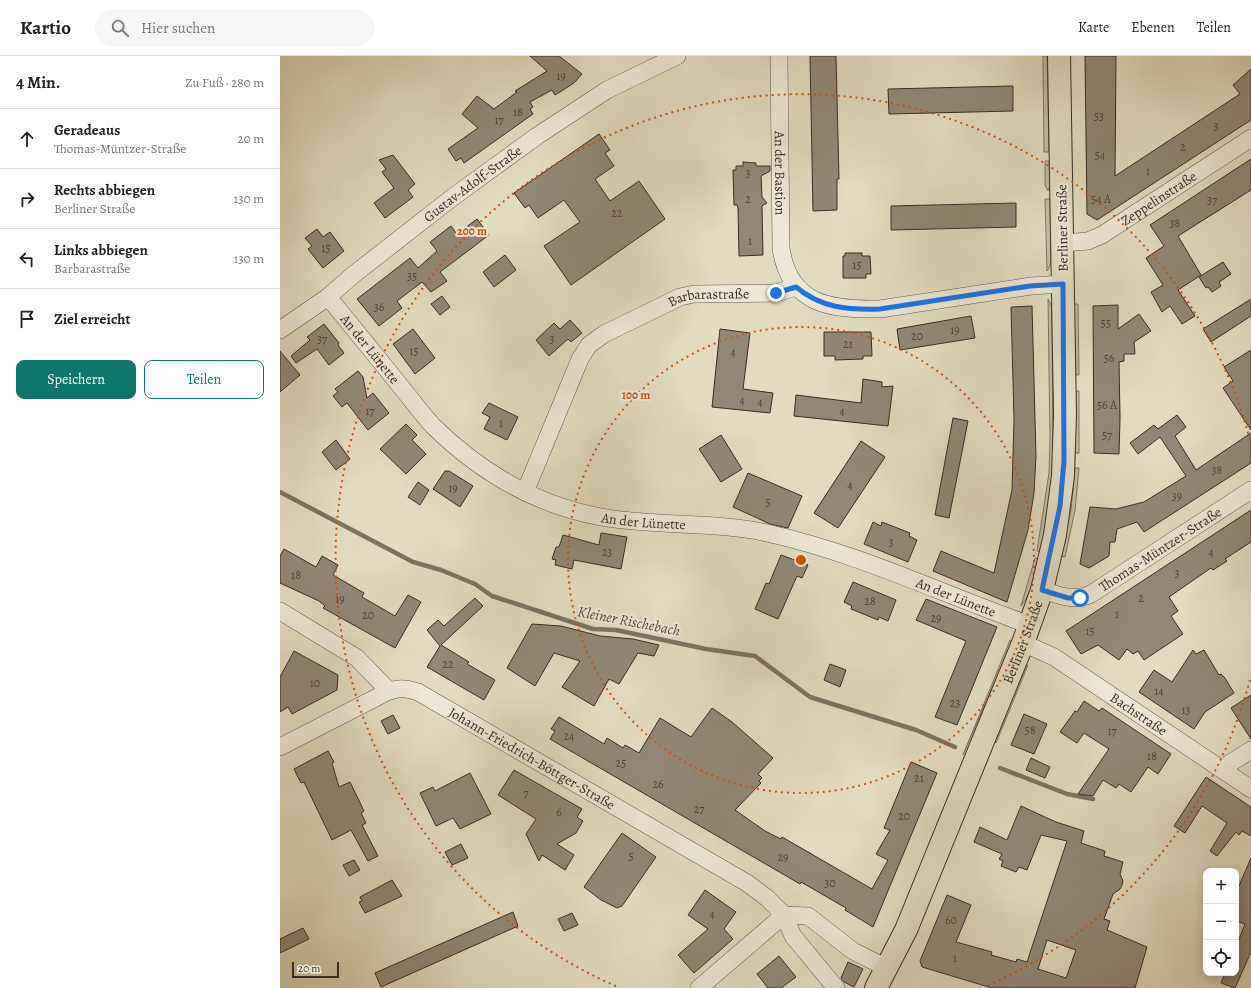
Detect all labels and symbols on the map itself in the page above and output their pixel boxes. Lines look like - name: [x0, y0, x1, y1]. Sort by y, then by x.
- house number: 19: [556, 68, 566, 84]
- house number: 18: [513, 104, 523, 120]
- house number: 53: [1094, 108, 1104, 124]
- house number: 17: [494, 112, 505, 128]
- house number: 3: [1214, 118, 1219, 134]
- street label: An der Bastion: [770, 130, 790, 215]
- house number: 2: [1180, 139, 1186, 155]
- street label: Gustav-Adolf-Straße: [420, 141, 526, 227]
- house number: 54: [1095, 147, 1106, 163]
- house number: 1: [1146, 163, 1150, 179]
- house number: 3: [746, 165, 751, 181]
- street label: Zeppelinstraße: [1117, 167, 1201, 230]
- street label: Berliner Straße: [1052, 184, 1073, 272]
- house number: 2: [745, 191, 751, 207]
- house number: 54 A: [1091, 191, 1112, 207]
- house number: 37: [1207, 192, 1218, 208]
- house number: 22: [611, 205, 623, 221]
- house number: 38: [1170, 215, 1181, 231]
- text: 200 m: [457, 223, 487, 239]
- house number: 1: [748, 233, 752, 249]
- house number: 15: [321, 240, 331, 256]
- house number: 15: [852, 257, 862, 273]
- house number: 35: [407, 268, 417, 284]
- street label: Barbarastraße: [665, 284, 749, 312]
- route end: [767, 284, 785, 302]
- house number: 36: [374, 299, 385, 315]
- street label: An der Lünette: [335, 310, 404, 388]
- house number: 55: [1101, 315, 1111, 331]
- house number: 19: [950, 322, 960, 338]
- house number: 20: [911, 328, 923, 344]
- house number: 37: [317, 331, 328, 347]
- house number: 3: [550, 331, 555, 347]
- house number: 21: [843, 336, 853, 352]
- house number: 15: [409, 343, 419, 359]
- house number: 4: [730, 344, 736, 360]
- house number: 56: [1104, 350, 1115, 366]
- text: 100 m: [622, 387, 650, 403]
- house number: 4: [739, 392, 745, 408]
- house number: 4: [757, 394, 763, 410]
- house number: 56 A: [1097, 397, 1118, 413]
- house number: 17: [365, 403, 376, 419]
- house number: 4: [839, 403, 845, 419]
- house number: 1: [499, 415, 503, 431]
- house number: 57: [1102, 427, 1113, 443]
- house number: 38: [1212, 462, 1223, 478]
- house number: 4: [847, 477, 853, 493]
- house number: 19: [448, 480, 458, 496]
- house number: 39: [1172, 488, 1182, 504]
- house number: 5: [765, 494, 771, 510]
- street label: Thomas-Müntzer-Straße: [1095, 503, 1225, 596]
- street label: An der Lünette: [599, 508, 686, 534]
- house number: 3: [889, 534, 894, 550]
- house number: 23: [602, 544, 612, 560]
- house number: 4: [1208, 544, 1214, 560]
- centre of rings: [794, 553, 808, 567]
- house number: 3: [1175, 565, 1180, 581]
- house number: 18: [291, 567, 301, 583]
- street label: An der Lünette: [912, 573, 999, 622]
- route start: [1071, 589, 1089, 607]
- house number: 2: [1138, 590, 1144, 606]
- house number: 19: [335, 591, 345, 607]
- house number: 28: [864, 593, 876, 609]
- street label: Berliner Straße: [998, 598, 1047, 687]
- water label: Kleiner Rischebach: [576, 601, 682, 641]
- house number: 1: [1115, 606, 1119, 622]
- house number: 20: [362, 607, 374, 623]
- house number: 29: [930, 610, 942, 626]
- house number: 15: [1085, 623, 1095, 639]
- house number: 22: [442, 656, 454, 672]
- house number: 10: [310, 675, 320, 691]
- house number: 14: [1154, 683, 1164, 699]
- street label: Bachstraße: [1106, 688, 1171, 740]
- house number: 23: [950, 695, 960, 711]
- house number: 13: [1181, 702, 1191, 718]
- street label: Johann-Friedrich-Böttger-Straße: [445, 703, 619, 814]
- house number: 58: [1025, 722, 1036, 738]
- house number: 17: [1107, 723, 1118, 739]
- house number: 24: [563, 728, 575, 744]
- house number: 18: [1147, 748, 1157, 764]
- house number: 25: [616, 755, 626, 771]
- house number: 21: [914, 770, 924, 786]
- house number: 26: [652, 776, 664, 792]
- house number: 7: [523, 785, 529, 801]
- house number: 27: [694, 801, 705, 817]
- house number: 6: [556, 804, 562, 820]
- house number: 20: [898, 808, 910, 824]
- house number: 5: [628, 848, 634, 864]
- house number: 29: [777, 849, 789, 865]
- house number: 30: [824, 875, 836, 891]
- house number: 4: [709, 906, 715, 922]
- house number: 60: [945, 912, 957, 928]
- house number: 1: [953, 950, 957, 966]
- scale bar: [292, 960, 339, 979]

